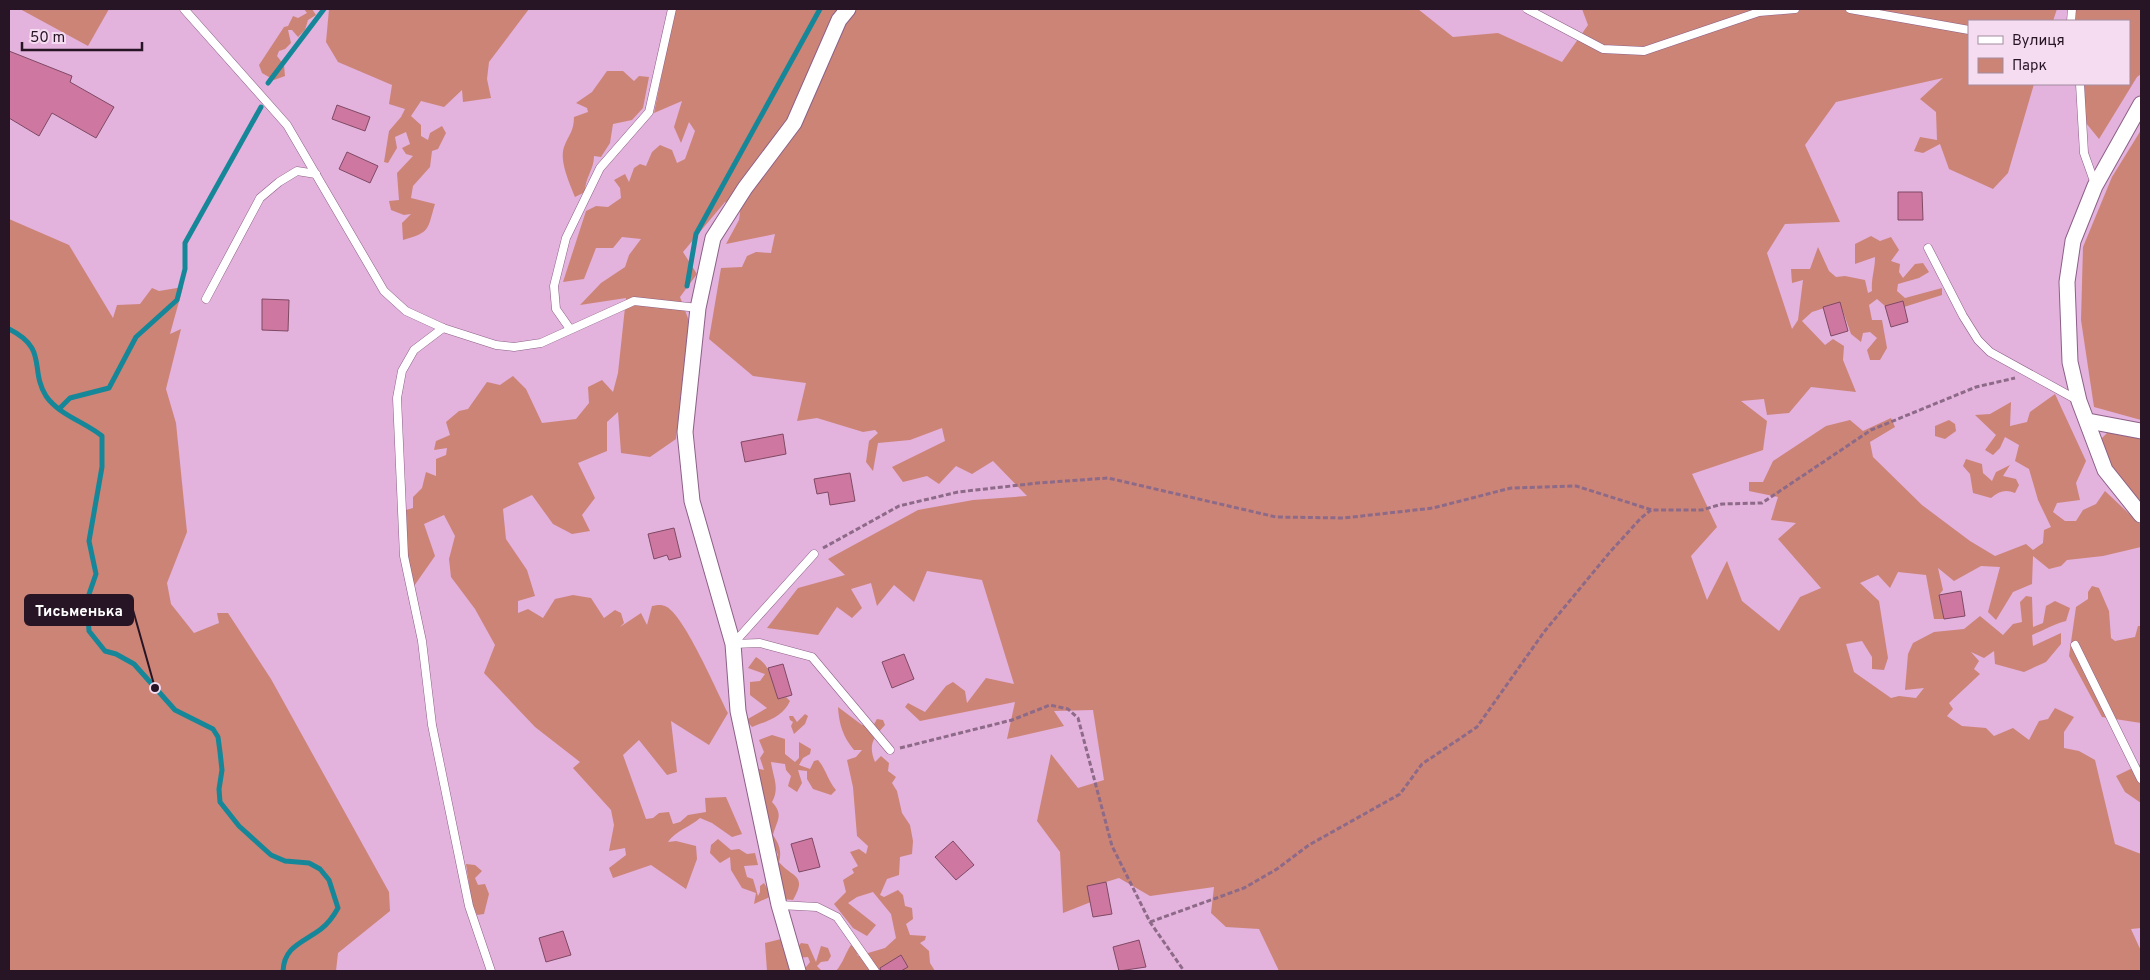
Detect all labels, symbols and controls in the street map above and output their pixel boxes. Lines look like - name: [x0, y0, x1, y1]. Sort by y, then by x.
- scale bar: [22, 20, 142, 52]
- legend: [1968, 20, 2130, 85]
- text: 50 m: [30, 29, 65, 48]
- text: Вулиця: [2012, 32, 2065, 51]
- text: Парк: [2012, 57, 2047, 76]
- callout: Тисьменька: [25, 595, 133, 625]
- text: Тисьменька: [35, 603, 123, 622]

